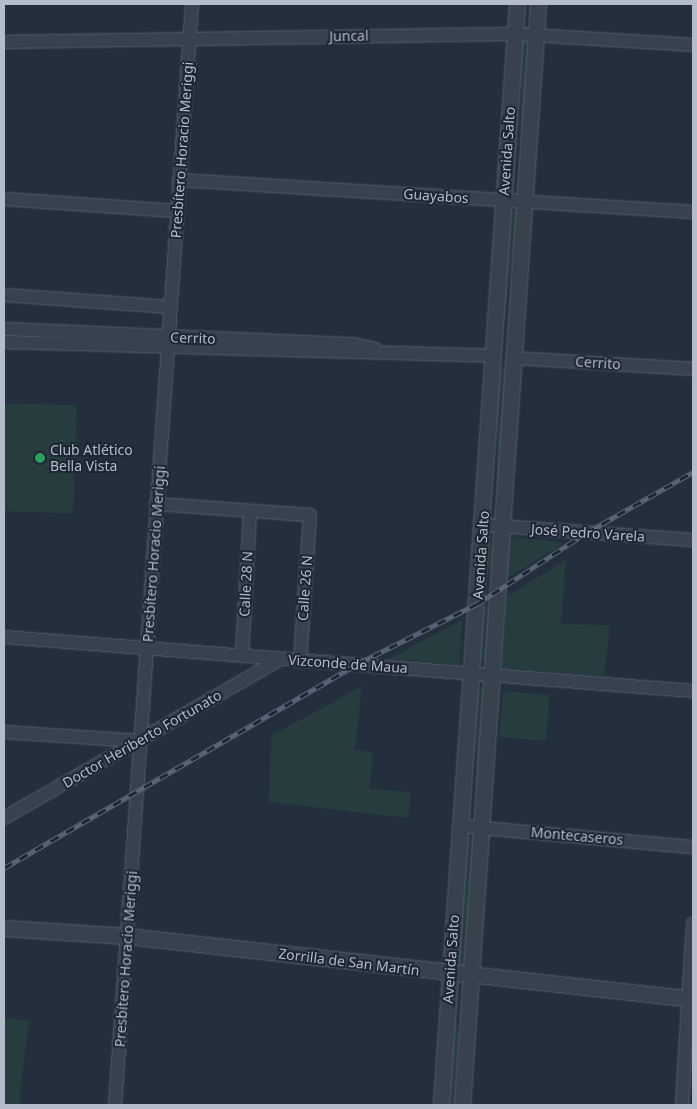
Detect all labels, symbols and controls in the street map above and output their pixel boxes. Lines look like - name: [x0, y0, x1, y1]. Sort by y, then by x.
- street label: Juncal: [329, 27, 369, 45]
- street label: Presbítero Horacio Meriggi: [167, 61, 197, 239]
- street label: Avenida Salto: [496, 106, 518, 196]
- street label: Guayabos: [403, 185, 469, 207]
- street label: Cerrito: [170, 329, 216, 347]
- street label: Cerrito: [575, 353, 621, 373]
- place label: Club Atlético Bella Vista: [50, 442, 133, 474]
- marker: Club Atlético Bella Vista: [34, 452, 46, 464]
- street label: Presbítero Horacio Meriggi: [139, 465, 169, 643]
- street label: Avenida Salto: [470, 510, 492, 600]
- street label: José Pedro Varela: [531, 521, 645, 545]
- street label: Calle 28 N: [236, 551, 256, 617]
- street label: Calle 26 N: [294, 555, 316, 621]
- street label: Vizconde de Maua: [288, 651, 408, 677]
- street label: Doctor Heriberto Fortunato: [60, 687, 224, 791]
- street label: Montecaseros: [530, 824, 624, 848]
- street label: Presbítero Horacio Meriggi: [111, 870, 141, 1048]
- street label: Avenida Salto: [440, 914, 462, 1004]
- street label: Zorrilla de San Martín: [278, 945, 420, 979]

